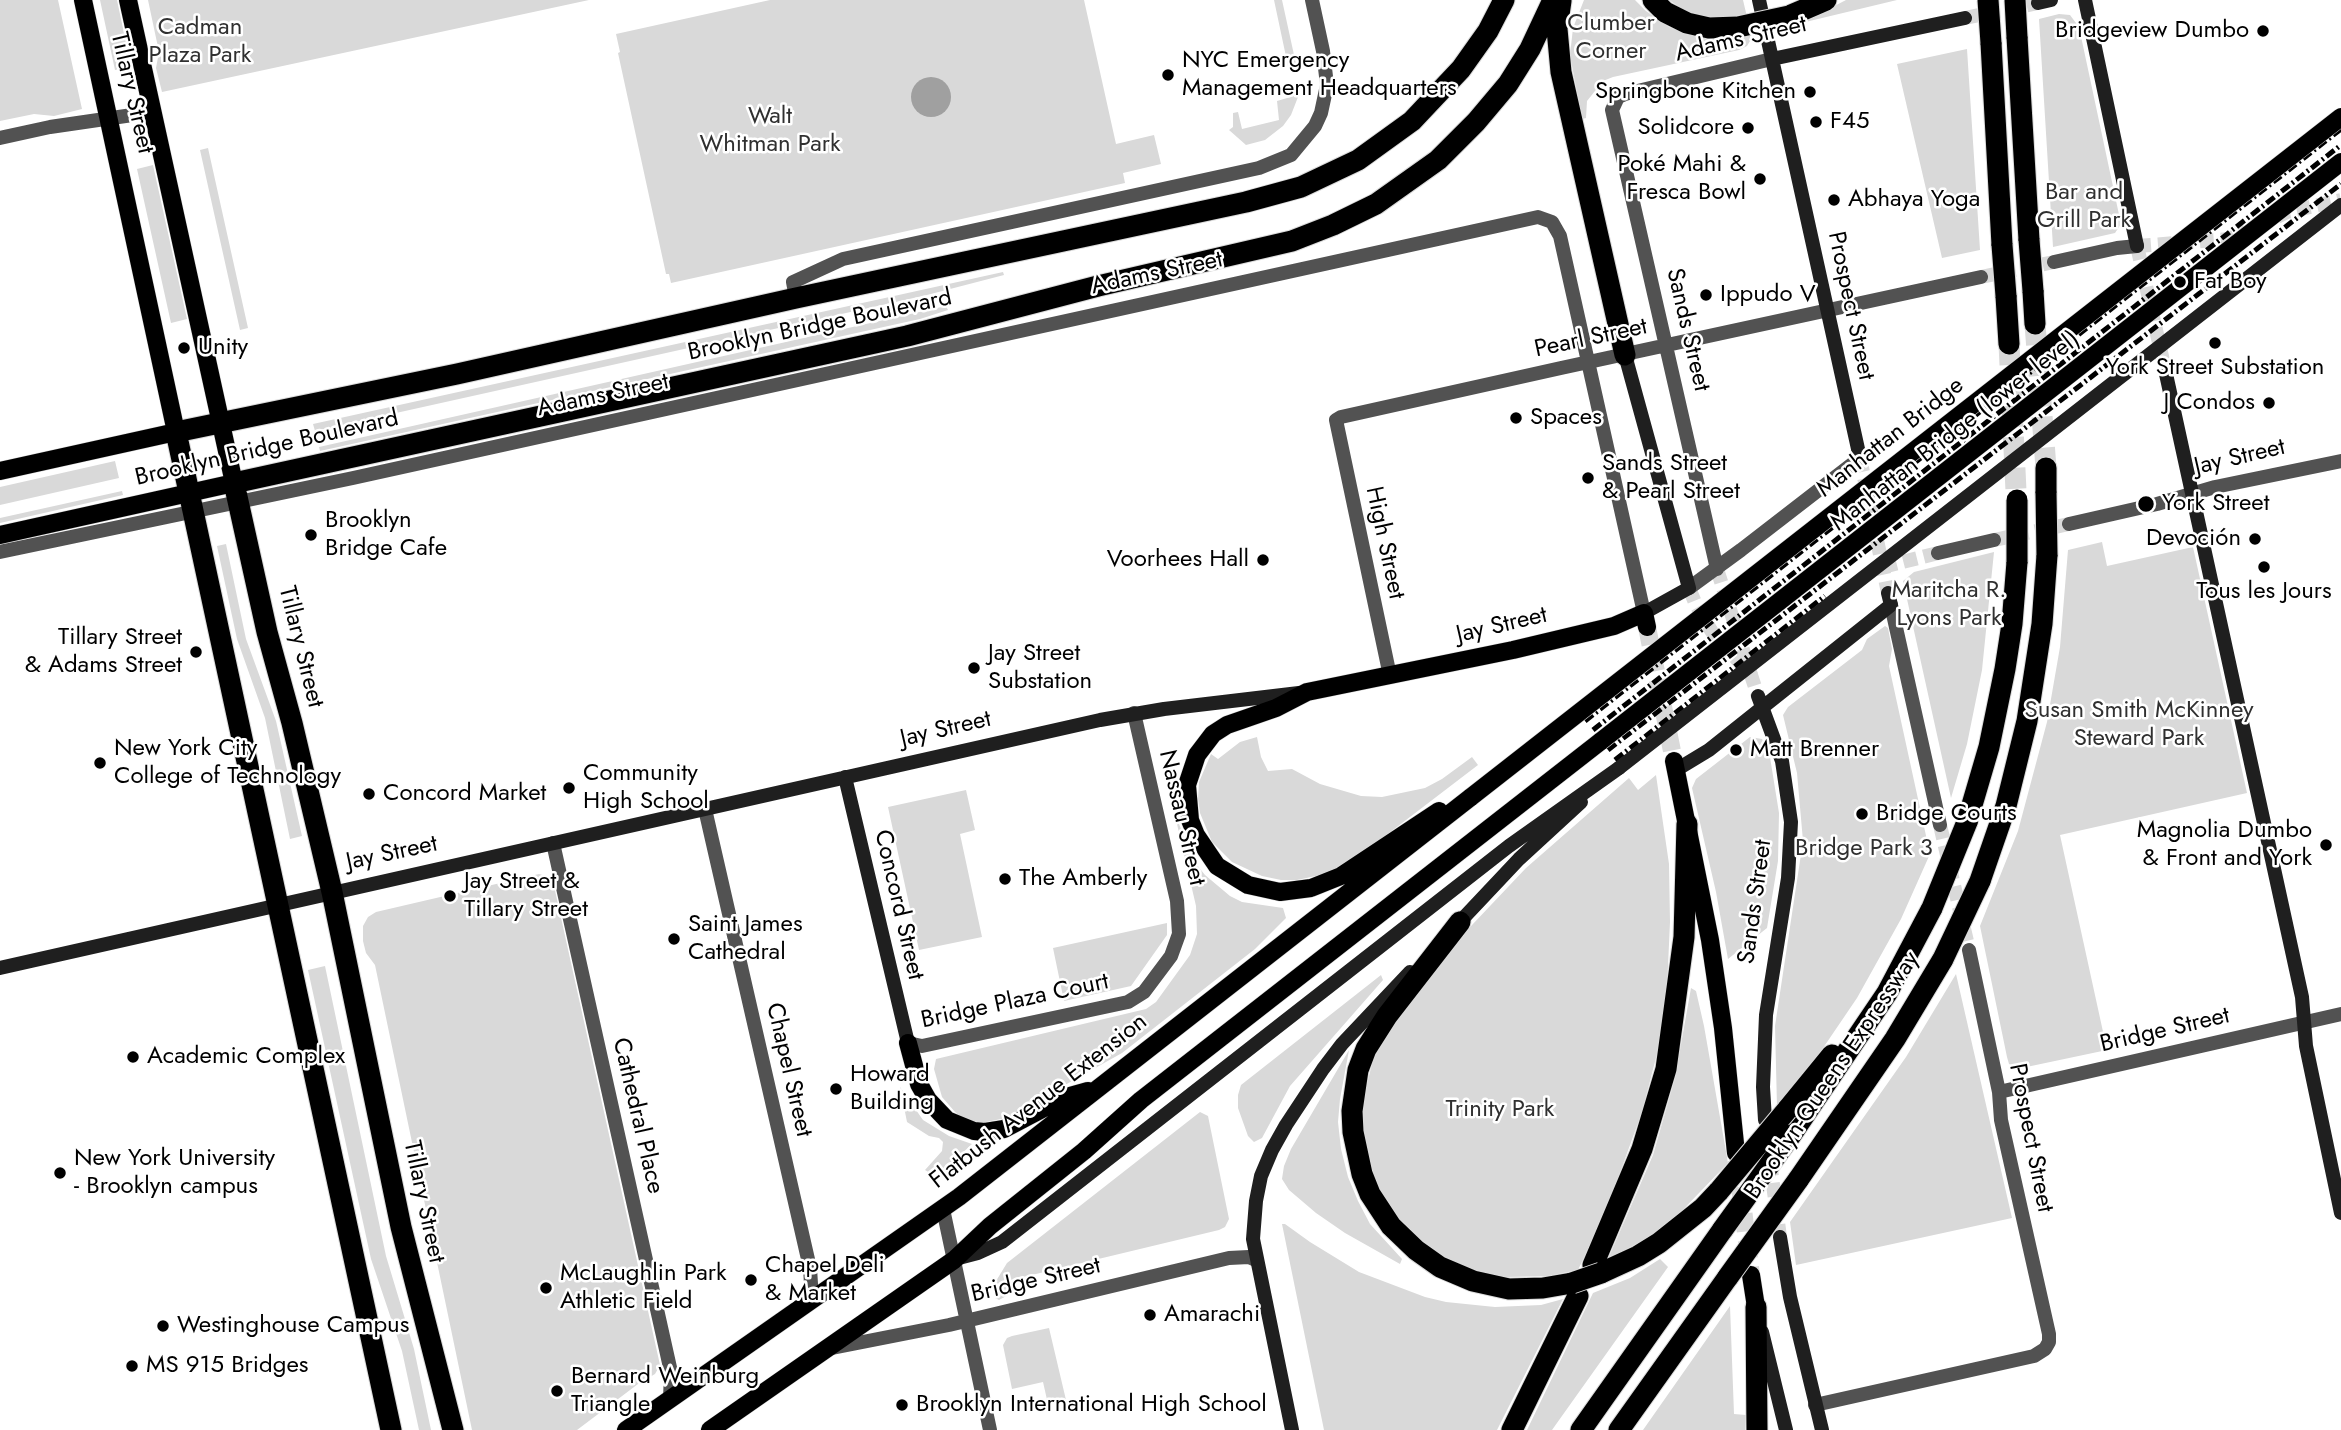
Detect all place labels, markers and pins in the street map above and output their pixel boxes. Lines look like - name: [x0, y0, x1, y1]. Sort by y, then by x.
- place label: Bridgeview Dumbo: [2055, 17, 2249, 45]
- marker: Bridgeview Dumbo: [2255, 23, 2271, 39]
- place label: NYC Emergency Management Headquarters: [1182, 47, 1457, 103]
- marker: NYC Emergency Management Headquarters: [1160, 67, 1176, 83]
- place label: Springbone Kitchen: [1595, 78, 1796, 106]
- marker: Springbone Kitchen: [1802, 84, 1818, 100]
- place label: F45: [1830, 108, 1870, 136]
- place label: Solidcore: [1637, 114, 1734, 142]
- marker: F45: [1808, 114, 1824, 130]
- marker: Solidcore: [1740, 120, 1756, 136]
- place label: Poké Mahi & Fresca Bowl: [1617, 151, 1746, 207]
- marker: Poké Mahi & Fresca Bowl: [1752, 171, 1768, 187]
- place label: Abhaya Yoga: [1848, 186, 1980, 214]
- marker: Abhaya Yoga: [1826, 192, 1842, 208]
- place label: Fat Boy: [2194, 268, 2266, 296]
- marker: Fat Boy: [2172, 274, 2188, 290]
- place label: Ippudo V: [1720, 281, 1816, 309]
- marker: Ippudo V: [1698, 287, 1714, 303]
- place label: Unity: [198, 334, 248, 362]
- marker: York Street Substation: [2207, 335, 2223, 351]
- marker: Unity: [176, 340, 192, 356]
- place label: York Street Substation: [2106, 354, 2324, 382]
- place label: J Condos: [2163, 389, 2255, 417]
- marker: J Condos: [2261, 395, 2277, 411]
- place label: Spaces: [1530, 404, 1602, 432]
- marker: Spaces: [1508, 410, 1524, 426]
- place label: Sands Street & Pearl Street: [1602, 450, 1740, 506]
- marker: Sands Street & Pearl Street: [1580, 470, 1596, 486]
- place label: York Street: [2162, 490, 2269, 518]
- marker: York Street: [2136, 494, 2156, 514]
- place label: Brooklyn Bridge Cafe: [325, 507, 447, 563]
- place label: Devoción: [2146, 525, 2241, 553]
- marker: Brooklyn Bridge Cafe: [303, 527, 319, 543]
- marker: Devoción: [2247, 531, 2263, 547]
- place label: Voorhees Hall: [1107, 546, 1249, 574]
- marker: Voorhees Hall: [1255, 552, 1271, 568]
- marker: Tous les Jours: [2256, 559, 2272, 575]
- place label: Tous les Jours: [2196, 578, 2332, 606]
- place label: Tillary Street & Adams Street: [25, 624, 182, 680]
- place label: Jay Street Substation: [988, 640, 1092, 696]
- marker: Tillary Street & Adams Street: [188, 644, 204, 660]
- marker: Jay Street Substation: [966, 660, 982, 676]
- place label: New York City College of Technology: [114, 735, 341, 791]
- place label: Matt Brenner: [1750, 736, 1879, 764]
- marker: Matt Brenner: [1728, 742, 1744, 758]
- marker: New York City College of Technology: [92, 755, 108, 771]
- place label: Community High School: [583, 760, 709, 816]
- place label: Concord Market: [383, 780, 546, 808]
- marker: Community High School: [561, 780, 577, 796]
- marker: Concord Market: [361, 786, 377, 802]
- place label: Bridge Courts: [1876, 800, 2017, 828]
- marker: Bridge Courts: [1854, 806, 1870, 822]
- place label: Magnolia Dumbo & Front and York: [2137, 817, 2312, 873]
- marker: Magnolia Dumbo & Front and York: [2318, 837, 2334, 853]
- place label: The Amberly: [1019, 865, 1147, 893]
- place label: Jay Street & Tillary Street: [464, 868, 588, 924]
- marker: The Amberly: [997, 871, 1013, 887]
- marker: Jay Street & Tillary Street: [442, 888, 458, 904]
- place label: Saint James Cathedral: [688, 911, 803, 967]
- marker: Saint James Cathedral: [666, 931, 682, 947]
- place label: Academic Complex: [147, 1043, 345, 1071]
- marker: Academic Complex: [125, 1049, 141, 1065]
- place label: Howard Building: [850, 1061, 934, 1117]
- marker: Howard Building: [828, 1081, 844, 1097]
- place label: New York University - Brooklyn campus: [74, 1145, 275, 1201]
- marker: New York University - Brooklyn campus: [52, 1165, 68, 1181]
- place label: Chapel Deli & Market: [765, 1252, 885, 1308]
- place label: McLaughlin Park Athletic Field: [560, 1260, 726, 1316]
- marker: Chapel Deli & Market: [743, 1272, 759, 1288]
- marker: McLaughlin Park Athletic Field: [538, 1280, 554, 1296]
- place label: Amarachi: [1164, 1301, 1260, 1329]
- marker: Amarachi: [1142, 1307, 1158, 1323]
- place label: Westinghouse Campus: [177, 1312, 409, 1340]
- marker: Westinghouse Campus: [155, 1318, 171, 1334]
- place label: MS 915 Bridges: [146, 1352, 308, 1380]
- marker: MS 915 Bridges: [124, 1358, 140, 1374]
- place label: Bernard Weinburg Triangle: [571, 1363, 759, 1419]
- marker: Bernard Weinburg Triangle: [549, 1383, 565, 1399]
- place label: Brooklyn International High School: [916, 1391, 1267, 1419]
- marker: Brooklyn International High School: [894, 1397, 910, 1413]

